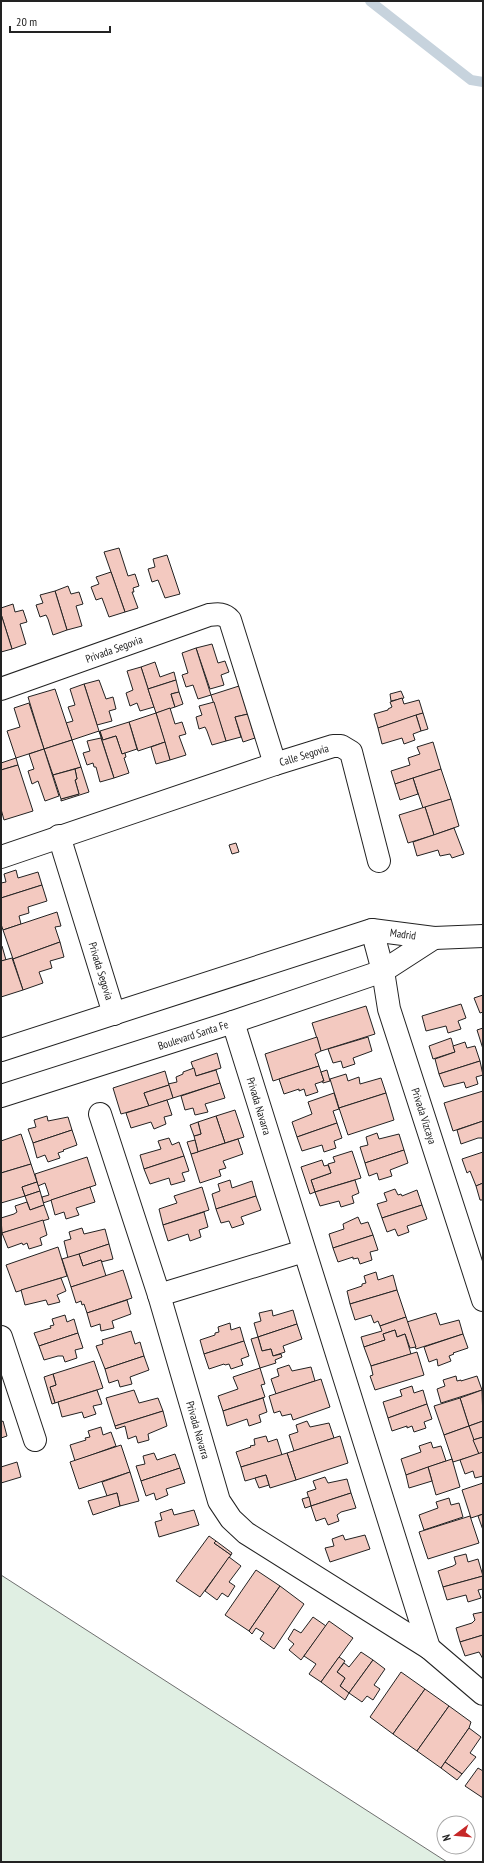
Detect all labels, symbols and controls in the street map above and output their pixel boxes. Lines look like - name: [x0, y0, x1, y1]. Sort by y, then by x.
- scale bar: [10, 8, 110, 34]
- text: 20 m: [16, 14, 37, 29]
- street label: Privada Segovia: [83, 632, 145, 666]
- street label: Calle Segovia: [278, 741, 330, 769]
- street label: Madrid: [389, 925, 417, 943]
- street label: Privada Segovia: [86, 940, 116, 1002]
- street label: Boulevard Santa Fe: [156, 1017, 230, 1053]
- street label: Privada Navarra: [244, 1075, 274, 1137]
- street label: Privada Vizcaya: [408, 1086, 440, 1146]
- street label: Privada Navarra: [183, 1399, 213, 1461]
- north arrow: [436, 1815, 476, 1855]
- text: N: [439, 1833, 454, 1843]

